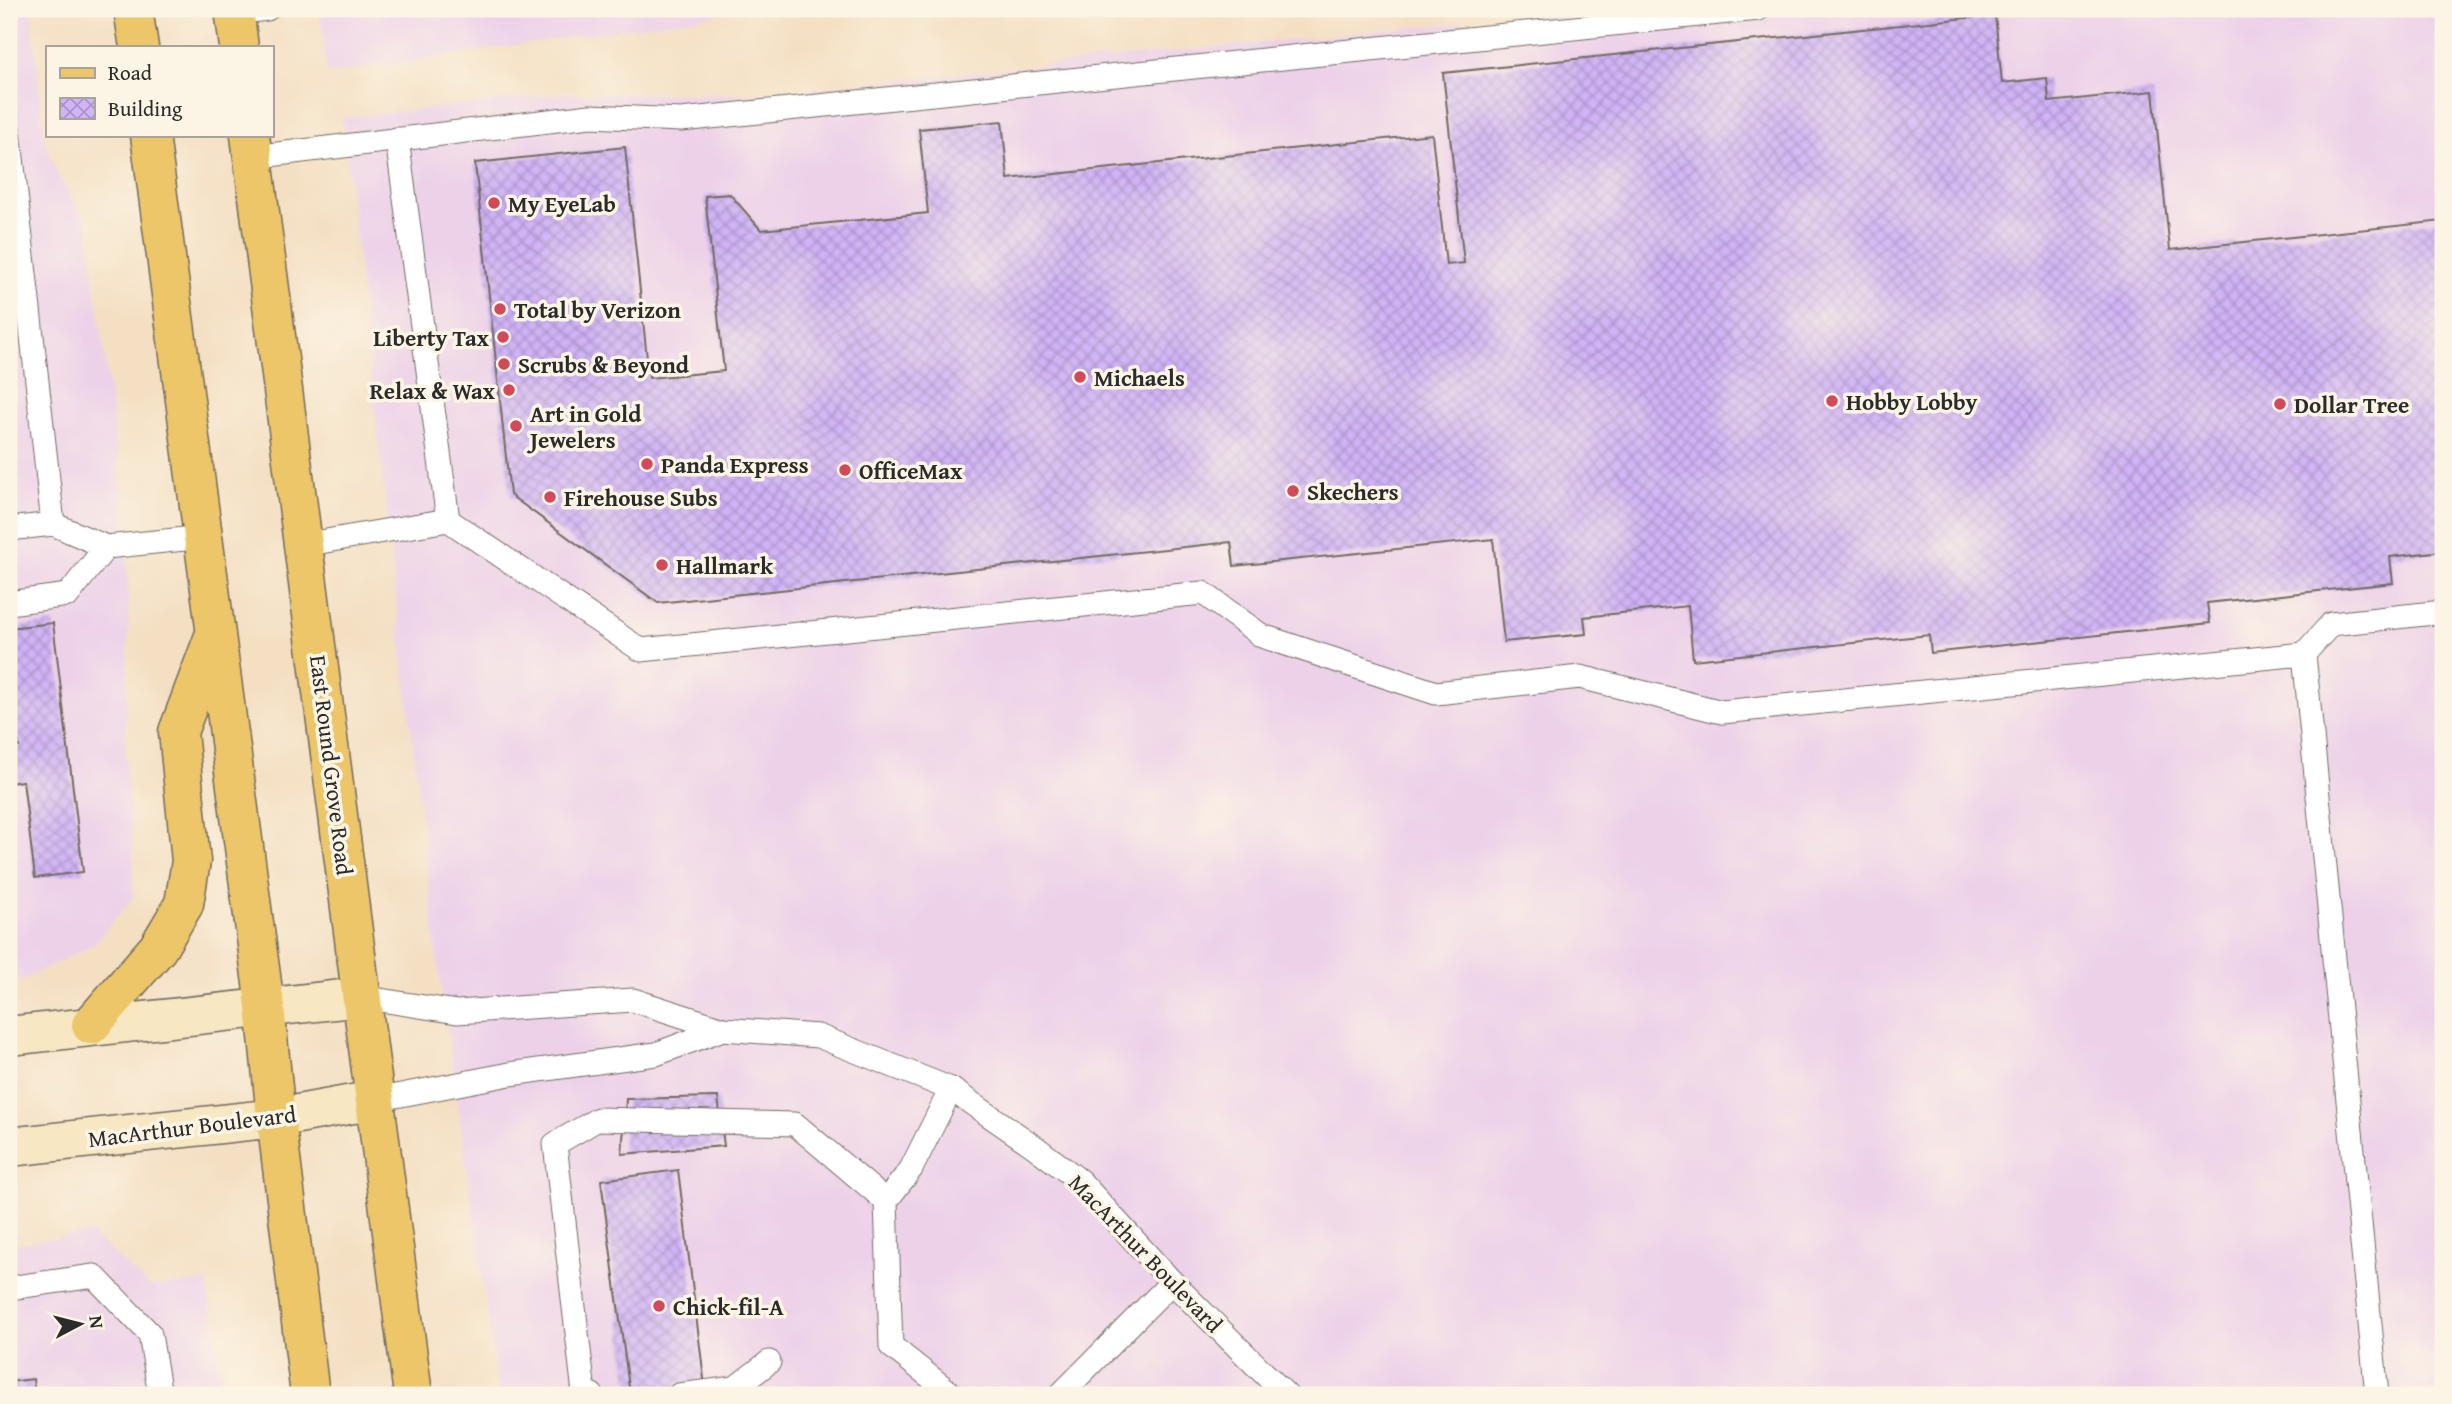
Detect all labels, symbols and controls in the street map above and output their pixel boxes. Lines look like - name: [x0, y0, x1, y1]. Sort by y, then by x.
- legend: [46, 46, 273, 136]
- text: Road: [108, 57, 153, 88]
- text: Building: [108, 93, 183, 124]
- place label: My EyeLab: [508, 187, 616, 220]
- marker: My EyeLab: [486, 195, 502, 211]
- place label: Total by Verizon: [514, 293, 681, 326]
- marker: Total by Verizon: [492, 301, 508, 317]
- place label: Liberty Tax: [373, 321, 489, 354]
- marker: Liberty Tax: [495, 329, 511, 345]
- place label: Scrubs & Beyond: [518, 348, 690, 381]
- marker: Scrubs & Beyond: [496, 356, 512, 372]
- place label: Michaels: [1094, 361, 1185, 394]
- marker: Michaels: [1072, 369, 1088, 385]
- place label: Relax & Wax: [370, 374, 495, 407]
- marker: Relax & Wax: [501, 382, 517, 398]
- place label: Hobby Lobby: [1846, 385, 1978, 418]
- place label: Dollar Tree: [2294, 388, 2409, 421]
- marker: Hobby Lobby: [1824, 393, 1840, 409]
- marker: Dollar Tree: [2272, 396, 2288, 412]
- place label: Art in Gold Jewelers: [526, 397, 642, 456]
- marker: Art in Gold Jewelers: [508, 418, 524, 434]
- place label: Panda Express: [661, 448, 809, 481]
- place label: OfficeMax: [859, 454, 962, 487]
- marker: Panda Express: [639, 456, 655, 472]
- marker: OfficeMax: [837, 462, 853, 478]
- place label: Skechers: [1307, 475, 1399, 508]
- place label: Firehouse Subs: [564, 481, 718, 514]
- marker: Skechers: [1285, 483, 1301, 499]
- marker: Firehouse Subs: [542, 489, 558, 505]
- place label: Hallmark: [676, 549, 774, 582]
- marker: Hallmark: [654, 557, 670, 573]
- street label: East Round Grove Road: [302, 653, 362, 878]
- street label: MacArthur Boulevard: [86, 1097, 299, 1155]
- street label: MacArthur Boulevard: [1061, 1166, 1231, 1340]
- north arrow: [46, 1288, 116, 1358]
- place label: Chick-fil-A: [673, 1290, 784, 1323]
- marker: Chick-fil-A: [651, 1298, 667, 1314]
- text: N: [82, 1314, 112, 1330]

